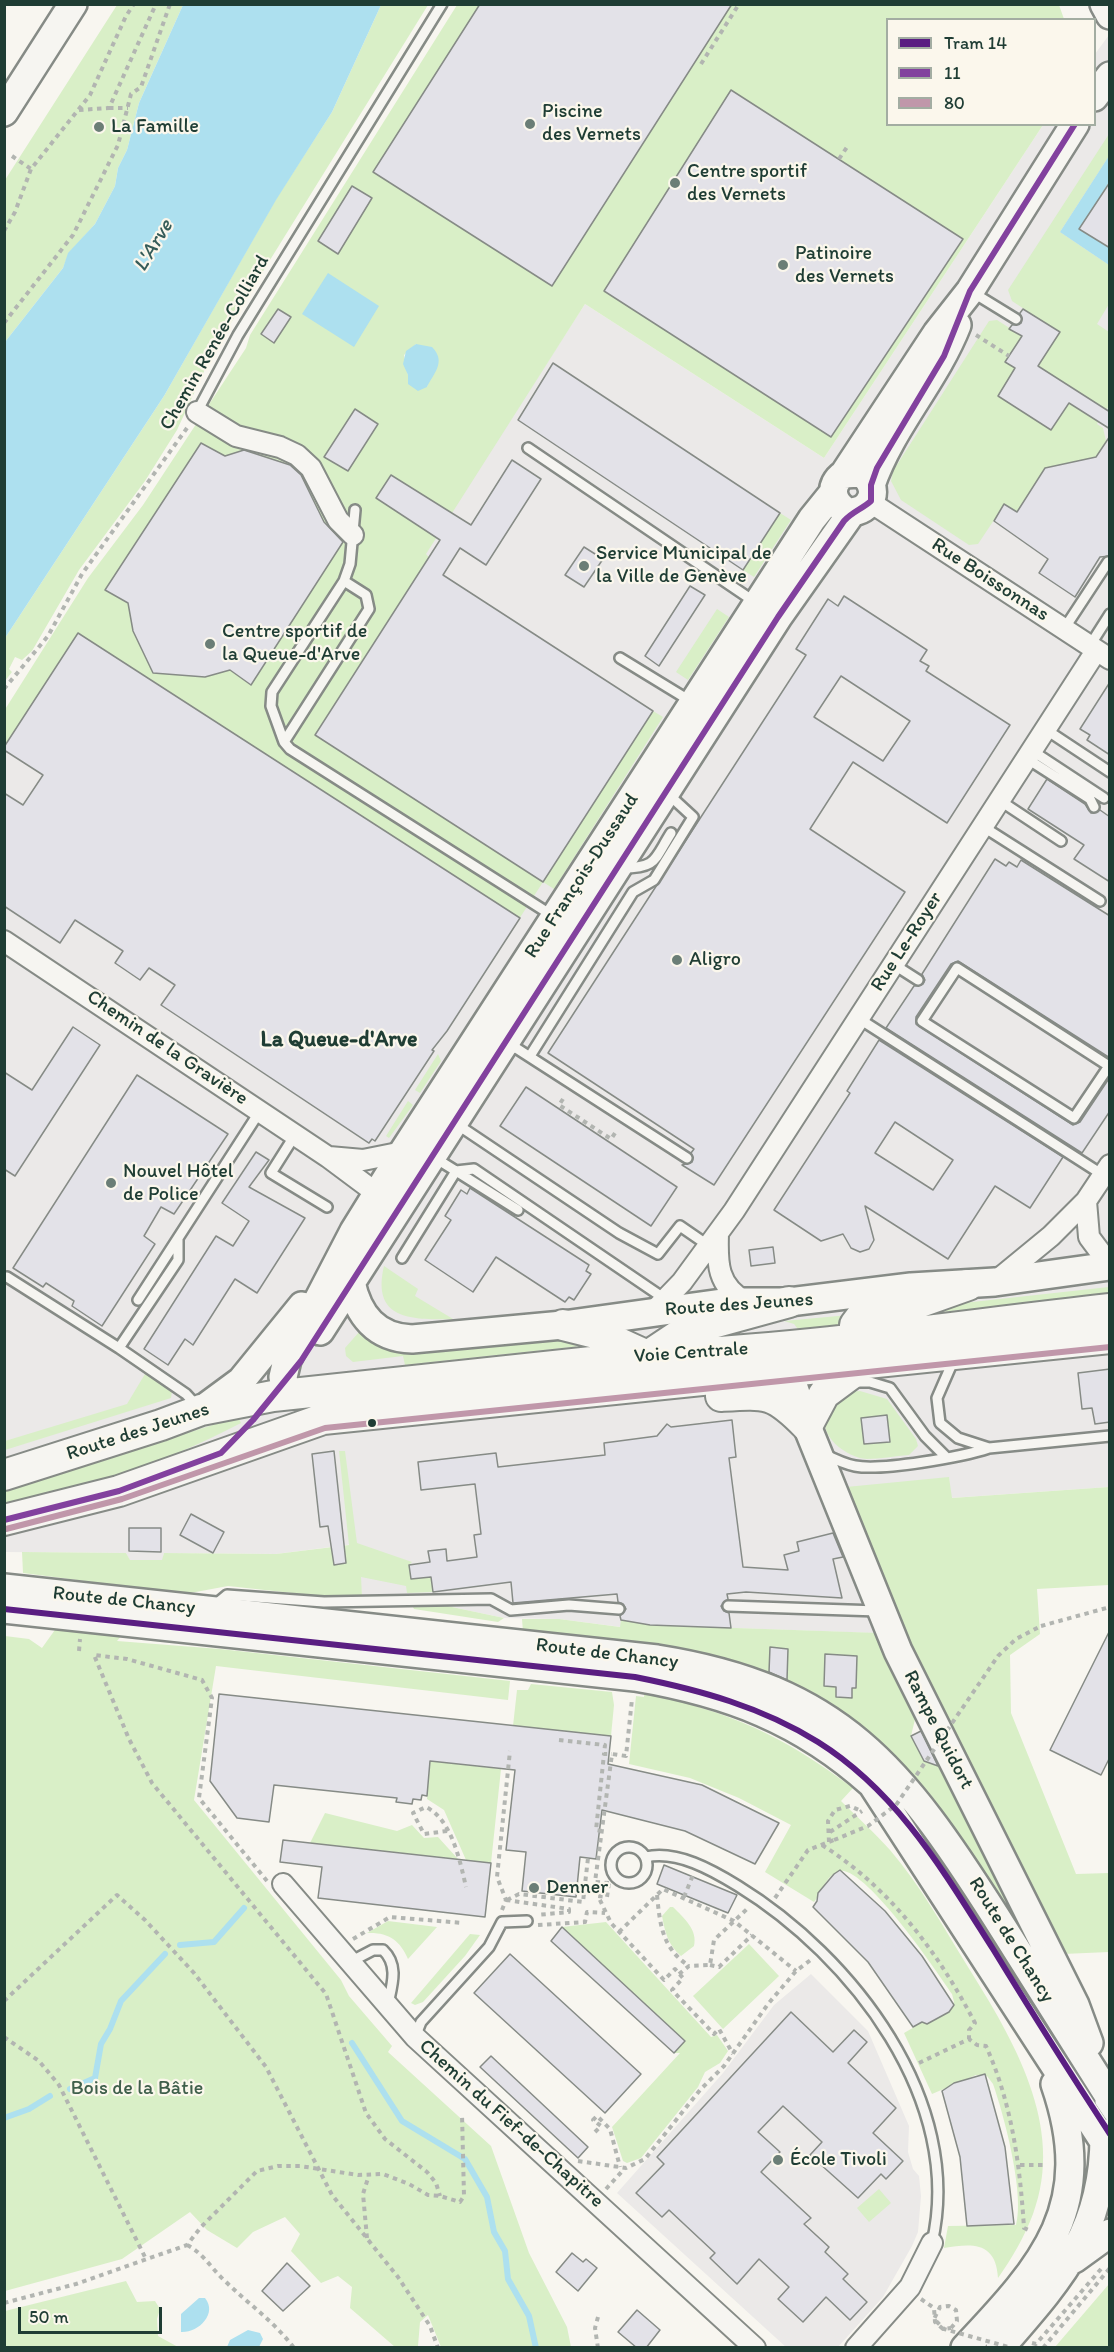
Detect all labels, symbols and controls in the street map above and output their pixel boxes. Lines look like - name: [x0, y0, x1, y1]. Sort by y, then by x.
- legend: [886, 18, 1096, 126]
- text: Tram 14: [944, 32, 1007, 54]
- text: 11: [944, 62, 961, 84]
- text: 80: [944, 92, 965, 114]
- place label: Piscine des Vernets: [542, 100, 641, 147]
- place label: La Famille: [111, 115, 199, 139]
- marker: Piscine des Vernets: [523, 117, 537, 131]
- marker: La Famille: [92, 120, 106, 134]
- place label: Centre sportif des Vernets: [687, 160, 807, 207]
- marker: Centre sportif des Vernets: [668, 176, 682, 190]
- water label: L'Arve: [129, 215, 179, 277]
- place label: Patinoire des Vernets: [795, 242, 894, 289]
- street label: Chemin Renée-Colliard: [155, 251, 275, 435]
- marker: Patinoire des Vernets: [776, 258, 790, 272]
- street label: Rue Boissonnas: [927, 533, 1053, 627]
- place label: Service Municipal de la Ville de Genève: [596, 542, 772, 589]
- marker: Service Municipal de la Ville de Genève: [577, 559, 591, 573]
- place label: Centre sportif de la Queue-d'Arve: [222, 620, 367, 667]
- marker: Centre sportif de la Queue-d'Arve: [203, 637, 217, 651]
- street label: Rue François-Dussaud: [520, 789, 644, 963]
- street label: Rue Le-Royer: [866, 888, 948, 996]
- place label: Aligro: [689, 948, 741, 972]
- marker: Aligro: [670, 953, 684, 967]
- street label: Chemin de la Gravière: [82, 985, 252, 1111]
- district label: La Queue-d'Arve: [261, 1027, 417, 1053]
- place label: Nouvel Hôtel de Police: [123, 1160, 233, 1207]
- marker: Nouvel Hôtel de Police: [104, 1176, 118, 1190]
- street label: Route des Jeunes: [664, 1288, 814, 1322]
- street label: Voie Centrale: [633, 1337, 749, 1369]
- street label: Route des Jeunes: [64, 1398, 212, 1466]
- unlabelled marker: [366, 1417, 378, 1429]
- street label: Route de Chancy: [52, 1582, 196, 1620]
- street label: Route de Chancy: [534, 1633, 680, 1675]
- street label: Rampe Quidort: [898, 1667, 978, 1793]
- street label: Route de Chancy: [963, 1873, 1059, 2007]
- place label: Denner: [546, 1876, 608, 1900]
- marker: Denner: [527, 1881, 541, 1895]
- street label: Chemin du Fief-de-Chapitre: [414, 2035, 608, 2213]
- park label: Bois de la Bâtie: [71, 2077, 203, 2101]
- place label: École Tivoli: [790, 2148, 887, 2172]
- marker: École Tivoli: [771, 2153, 785, 2167]
- scale bar: [21, 2295, 165, 2333]
- text: 50 m: [29, 2306, 69, 2328]

